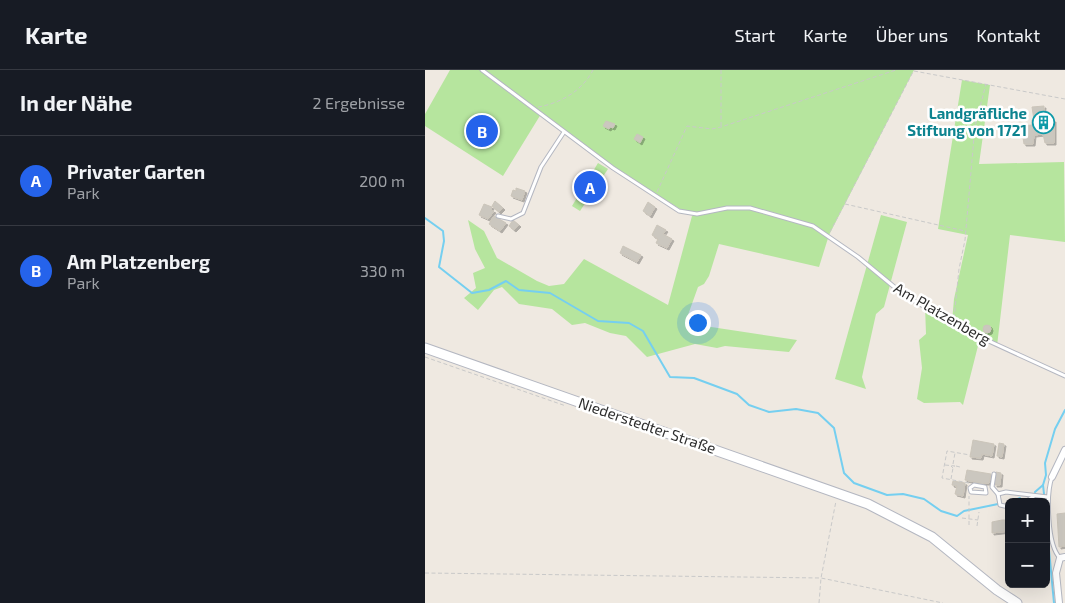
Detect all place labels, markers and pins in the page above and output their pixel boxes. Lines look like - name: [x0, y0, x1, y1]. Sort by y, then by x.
- place label: Landgräfliche Stiftung von 1721: [907, 104, 1027, 139]
- building icon: Landgräfliche Stiftung von 1721: [1031, 111, 1055, 135]
- pin: B: [466, 112, 498, 150]
- pin: A: [574, 168, 606, 206]

